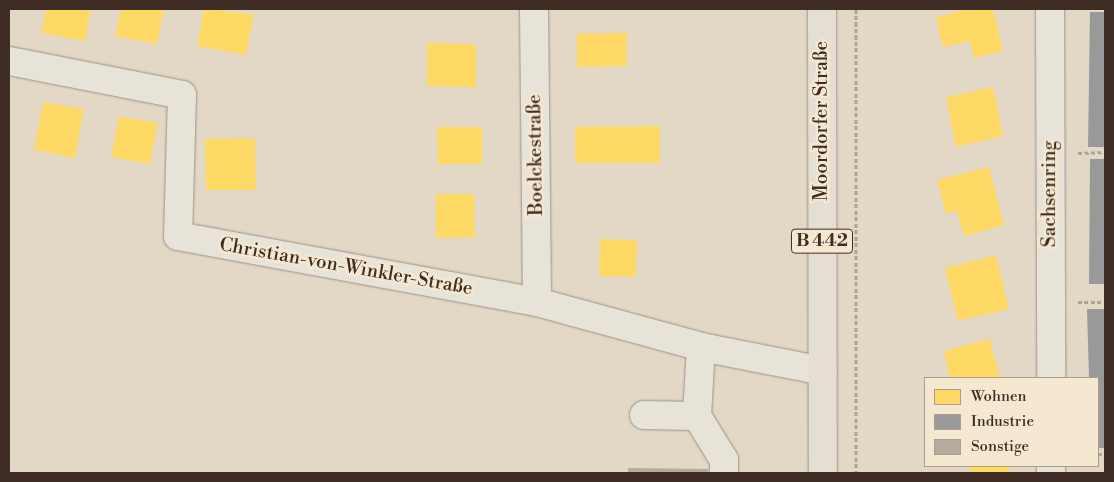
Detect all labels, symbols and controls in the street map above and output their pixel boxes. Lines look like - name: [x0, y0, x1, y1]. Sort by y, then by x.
- street label: Moordorfer Straße: [811, 41, 833, 201]
- street label: Boelckestraße: [524, 94, 548, 216]
- street label: Sachsenring: [1039, 141, 1061, 247]
- road number: B 442: [791, 226, 853, 256]
- street label: Christian-von-Winkler-Straße: [218, 233, 474, 301]
- legend: [924, 377, 1099, 467]
- text: Wohnen: [971, 387, 1026, 406]
- text: Industrie: [971, 412, 1034, 431]
- text: Sonstige: [971, 437, 1029, 456]

